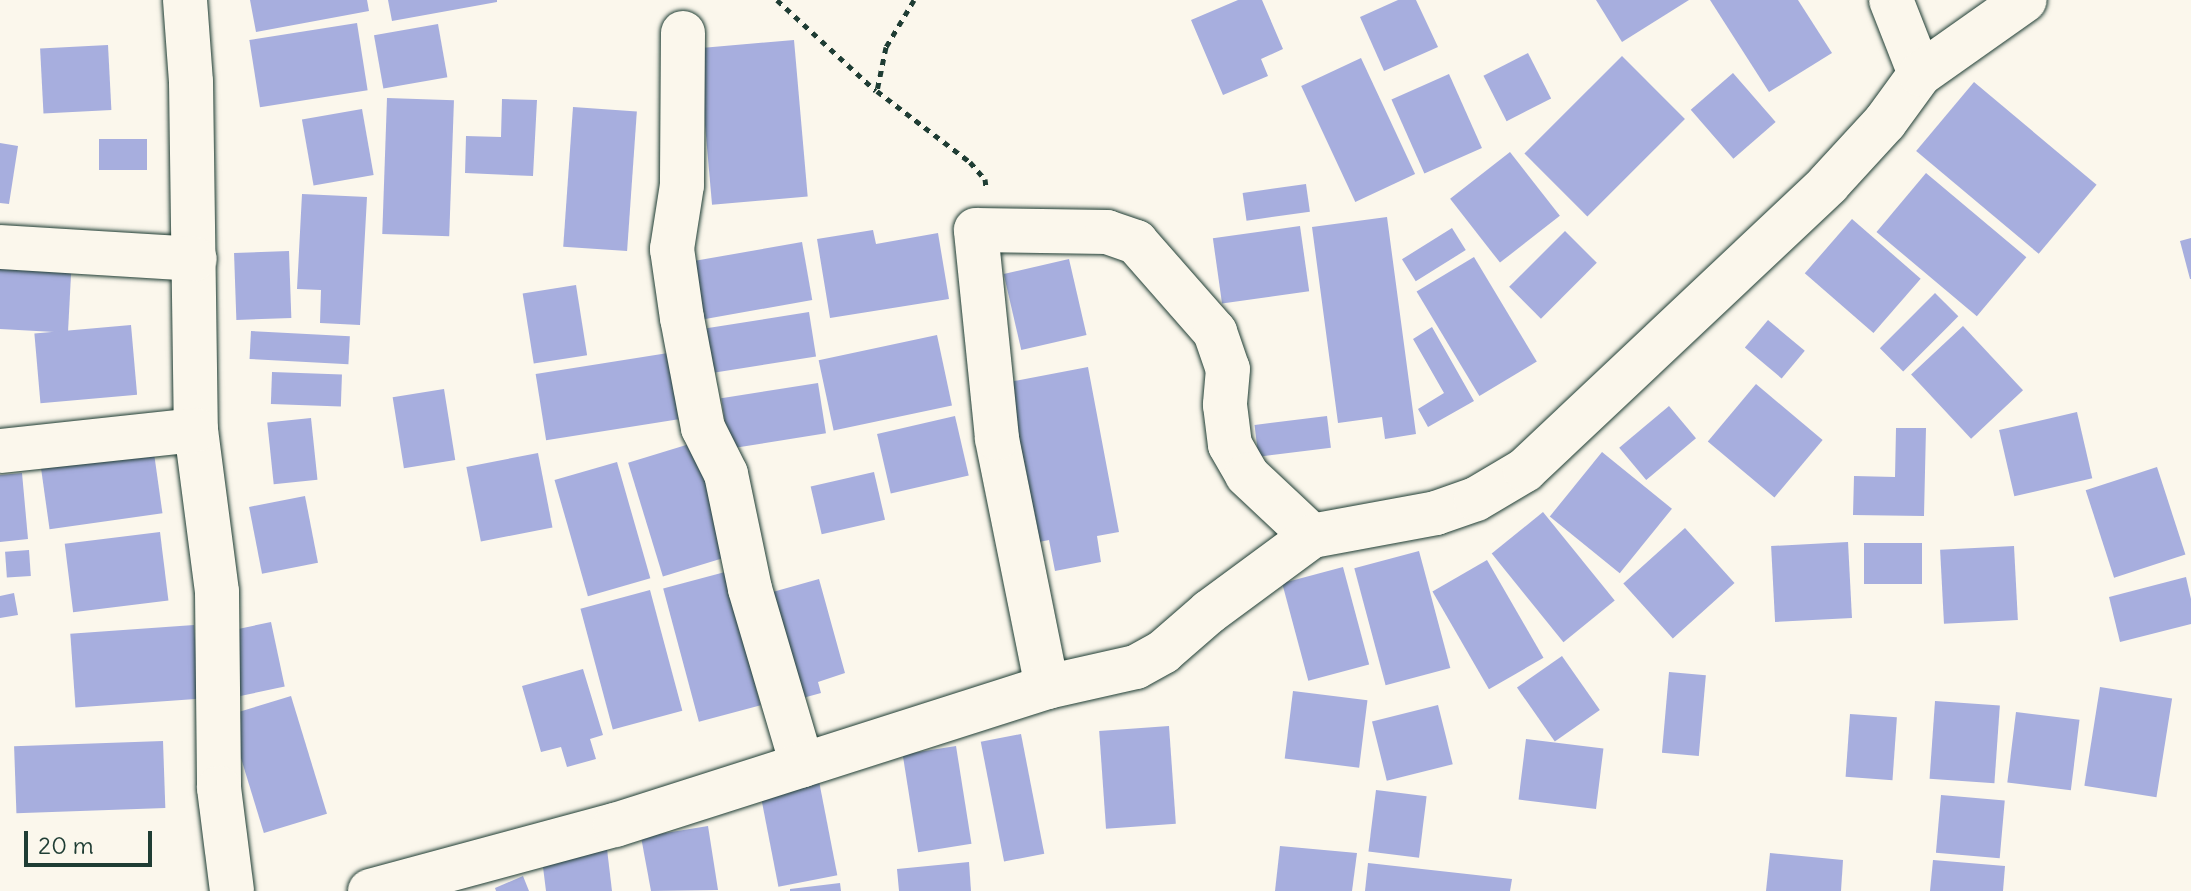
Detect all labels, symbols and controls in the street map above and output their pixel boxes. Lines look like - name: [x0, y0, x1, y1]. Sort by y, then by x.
- scale bar: [28, 815, 156, 865]
- text: 20 m: [38, 830, 94, 860]

